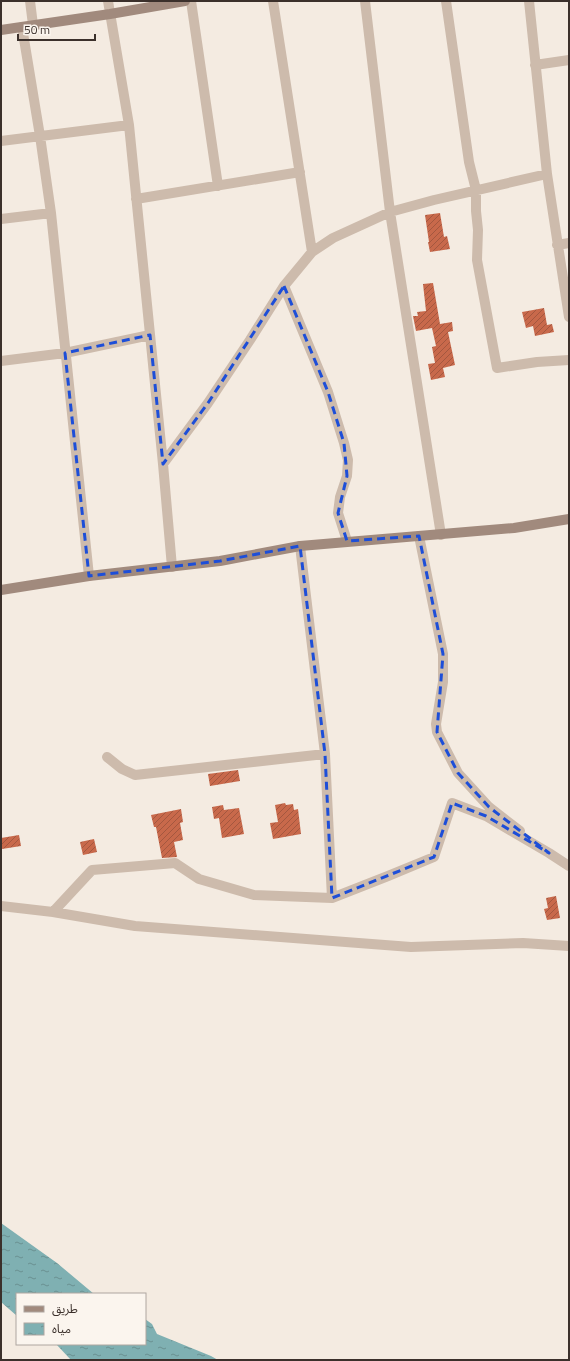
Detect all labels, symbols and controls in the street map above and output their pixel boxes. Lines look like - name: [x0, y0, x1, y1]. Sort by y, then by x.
- scale bar: [18, 16, 95, 42]
- text: 50 m: [24, 20, 50, 39]
- legend: [16, 1293, 146, 1345]
- text: طريق: [52, 1299, 78, 1318]
- text: مياه: [52, 1319, 71, 1338]

